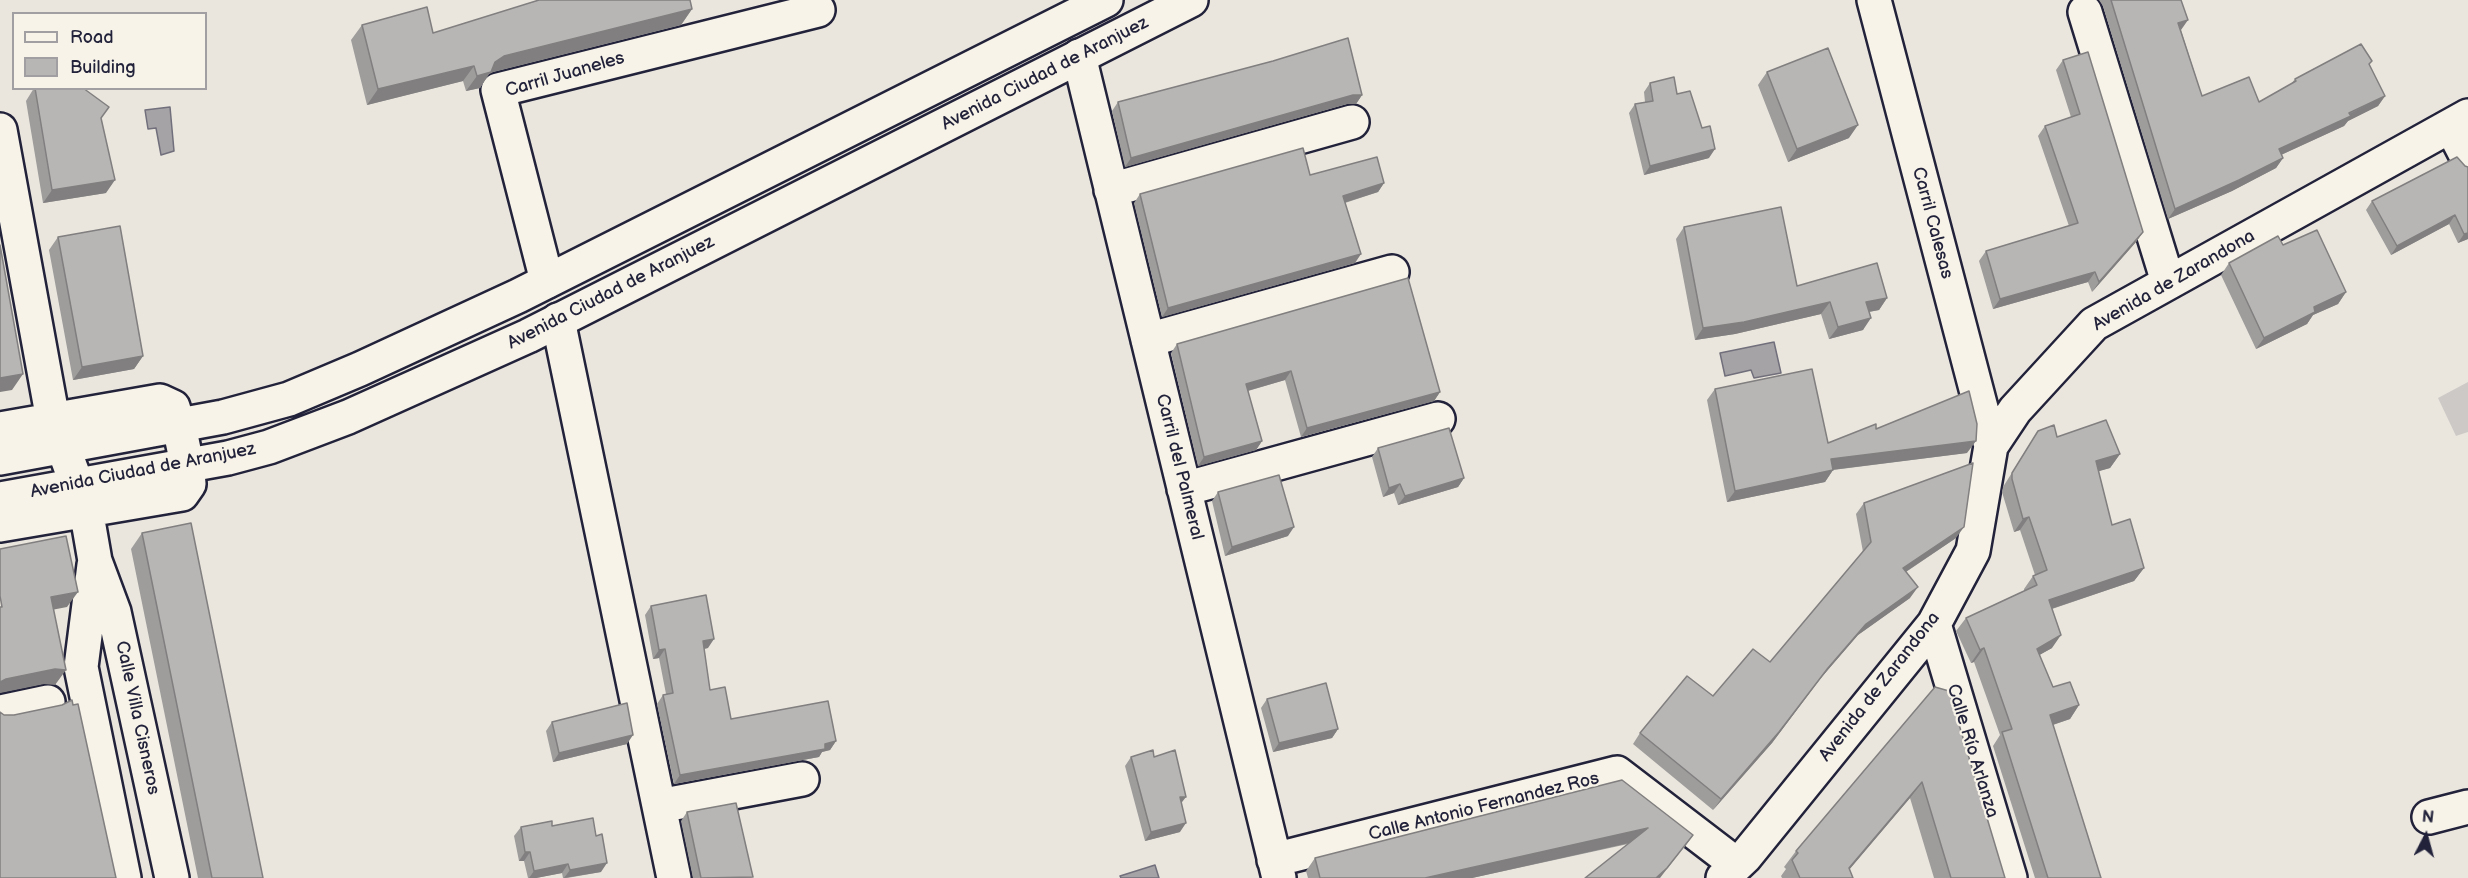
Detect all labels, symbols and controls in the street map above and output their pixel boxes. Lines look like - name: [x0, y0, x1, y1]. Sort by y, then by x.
- legend: [12, 12, 207, 90]
- street label: Avenida Ciudad de Aranjuez: [938, 12, 1152, 136]
- text: Road: [70, 27, 114, 48]
- street label: Carril Juaneles: [503, 48, 627, 102]
- text: Building: [70, 57, 136, 78]
- street label: Carril Calesas: [1907, 165, 1957, 281]
- street label: Avenida de Zarandona: [2089, 226, 2259, 336]
- street label: Avenida Ciudad de Aranjuez: [504, 231, 718, 355]
- street label: Carril del Palmeral: [1150, 392, 1208, 542]
- street label: Avenida Ciudad de Aranjuez: [29, 439, 257, 503]
- street label: Avenida de Zarandona: [1815, 608, 1945, 766]
- street label: Calle Villa Cisneros: [110, 639, 164, 797]
- street label: Calle Río Arlanza: [1941, 681, 2003, 821]
- street label: Calle Antonio Fernandez Ros: [1367, 768, 1601, 846]
- north arrow: [2396, 806, 2456, 866]
- text: N: [2421, 808, 2435, 828]

